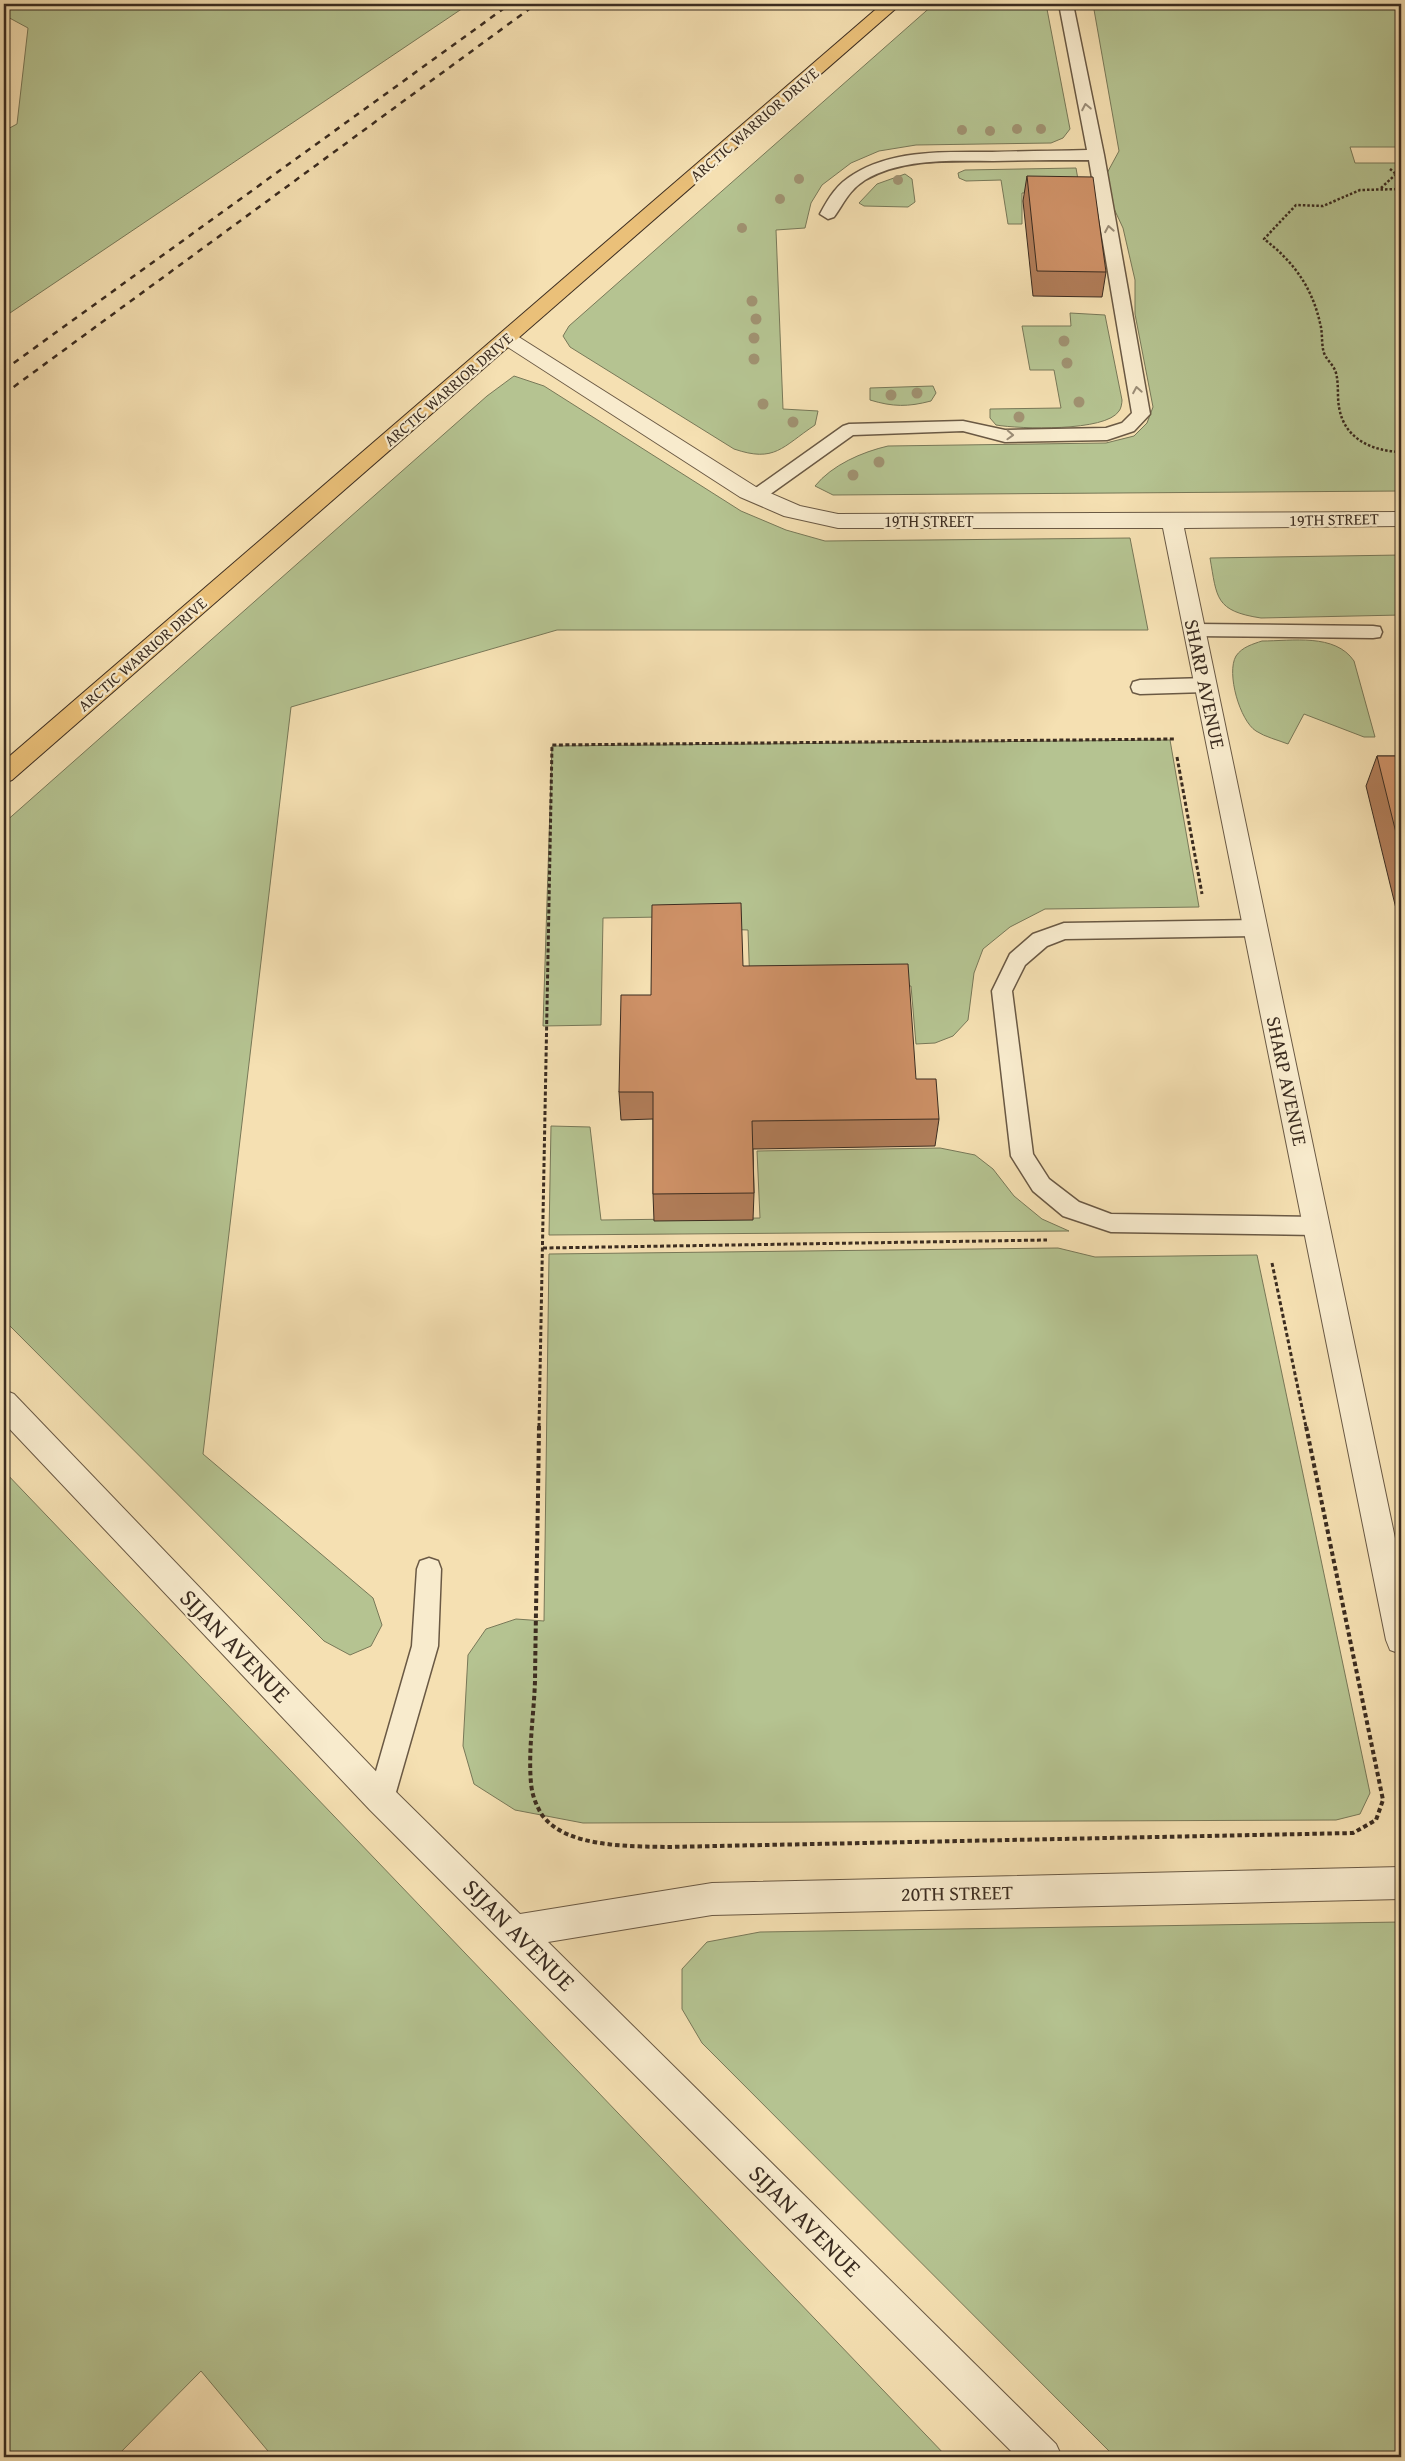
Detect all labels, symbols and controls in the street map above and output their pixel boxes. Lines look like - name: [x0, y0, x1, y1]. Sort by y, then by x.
- street label: ARCTIC WARRIOR DRIVE: [684, 61, 824, 187]
- one-way arrow: [1082, 103, 1092, 111]
- one-way arrow: [1105, 225, 1115, 234]
- street label: ARCTIC WARRIOR DRIVE: [378, 326, 518, 452]
- one-way arrow: [1132, 385, 1143, 394]
- one-way arrow: [1006, 430, 1014, 441]
- street label: 19TH STREET: [1289, 506, 1379, 532]
- street label: 19TH STREET: [884, 509, 974, 533]
- street label: ARCTIC WARRIOR DRIVE: [72, 591, 212, 717]
- street label: SHARP AVENUE: [1178, 616, 1233, 751]
- street label: SHARP AVENUE: [1260, 1013, 1315, 1148]
- street label: SIJAN AVENUE: [172, 1581, 299, 1710]
- street label: SIJAN AVENUE: [455, 1871, 583, 1999]
- street label: 20TH STREET: [901, 1877, 1013, 1908]
- street label: SIJAN AVENUE: [741, 2157, 869, 2285]

